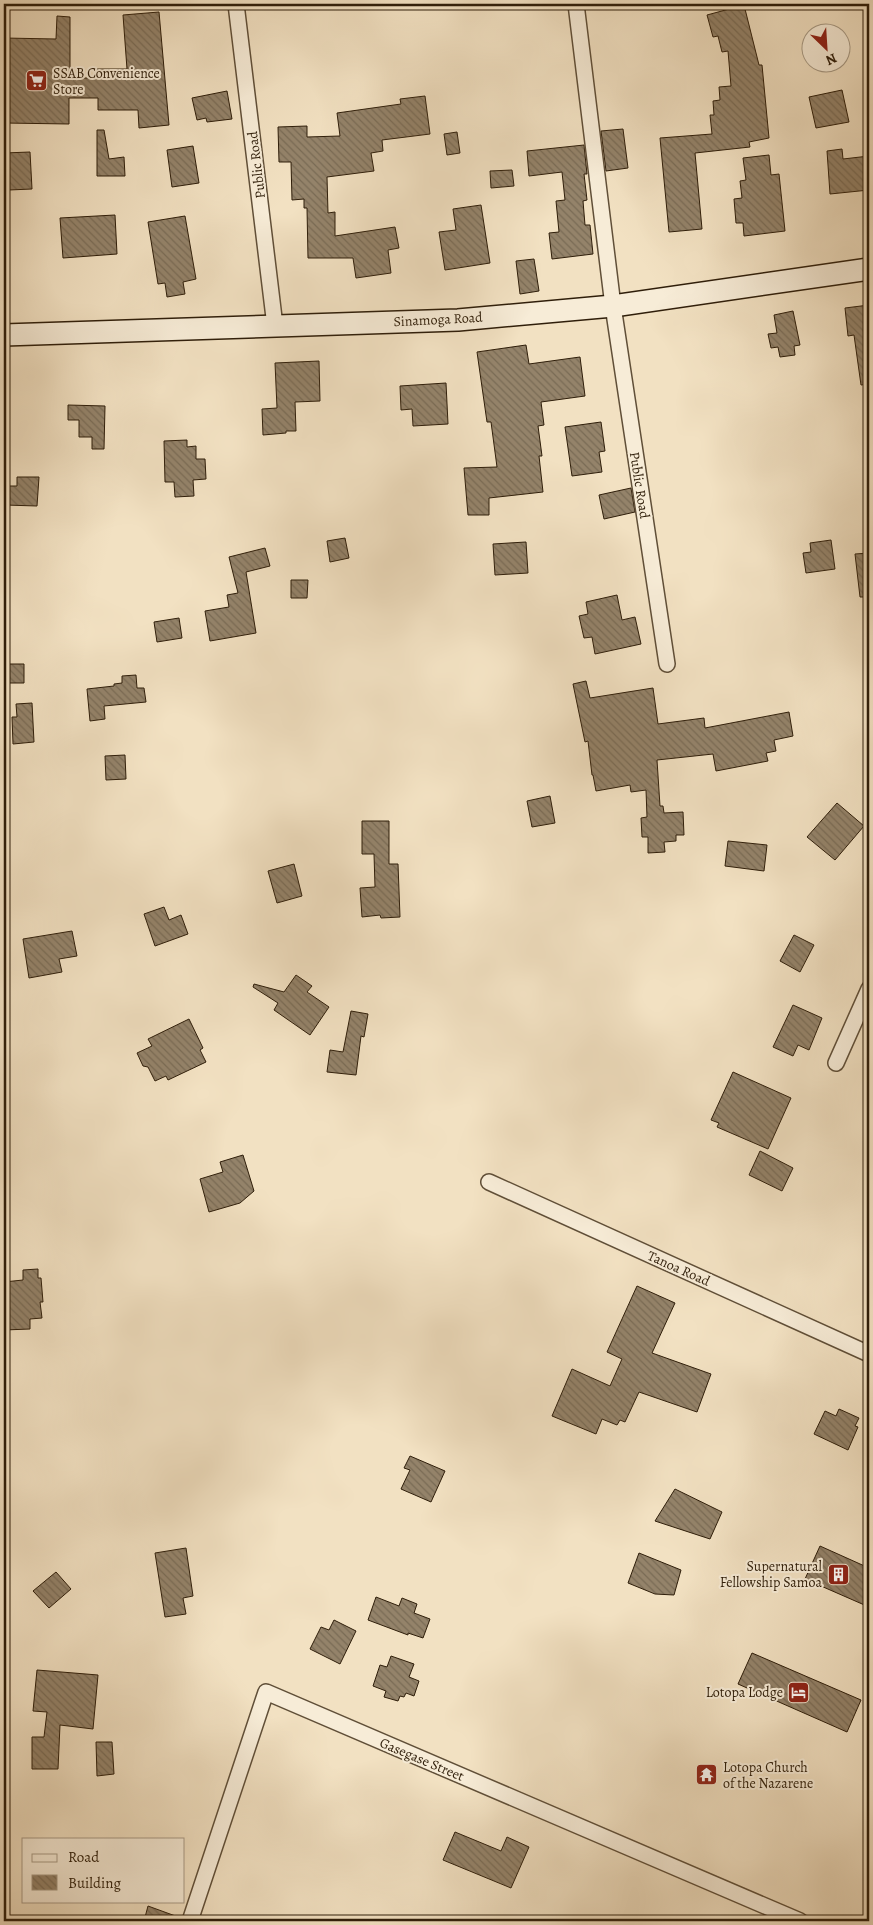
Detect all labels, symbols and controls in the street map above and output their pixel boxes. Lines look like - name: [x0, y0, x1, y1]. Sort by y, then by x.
- north arrow: [800, 22, 850, 72]
- text: N: [823, 49, 840, 70]
- place label: SSAB Convenience Store: [53, 64, 160, 99]
- supermarket icon: SSAB Convenience Store: [25, 69, 49, 93]
- street label: Public Road: [243, 130, 270, 200]
- street label: Sinamoga Road: [393, 308, 484, 331]
- street label: Public Road: [625, 450, 654, 520]
- street label: Tanoa Road: [645, 1246, 713, 1291]
- place label: Supernatural Fellowship Samoa: [720, 1557, 823, 1592]
- building icon: Supernatural Fellowship Samoa: [826, 1562, 850, 1586]
- hotel icon: Lotopa Lodge: [787, 1680, 811, 1704]
- place label: Lotopa Lodge: [706, 1683, 783, 1702]
- street label: Gasegase Street: [377, 1733, 467, 1786]
- place label: Lotopa Church of the Nazarene: [723, 1758, 813, 1793]
- temple icon: Lotopa Church of the Nazarene: [695, 1763, 719, 1787]
- legend: [22, 1838, 185, 1902]
- text: Road: [68, 1847, 100, 1867]
- text: Building: [68, 1873, 121, 1893]

